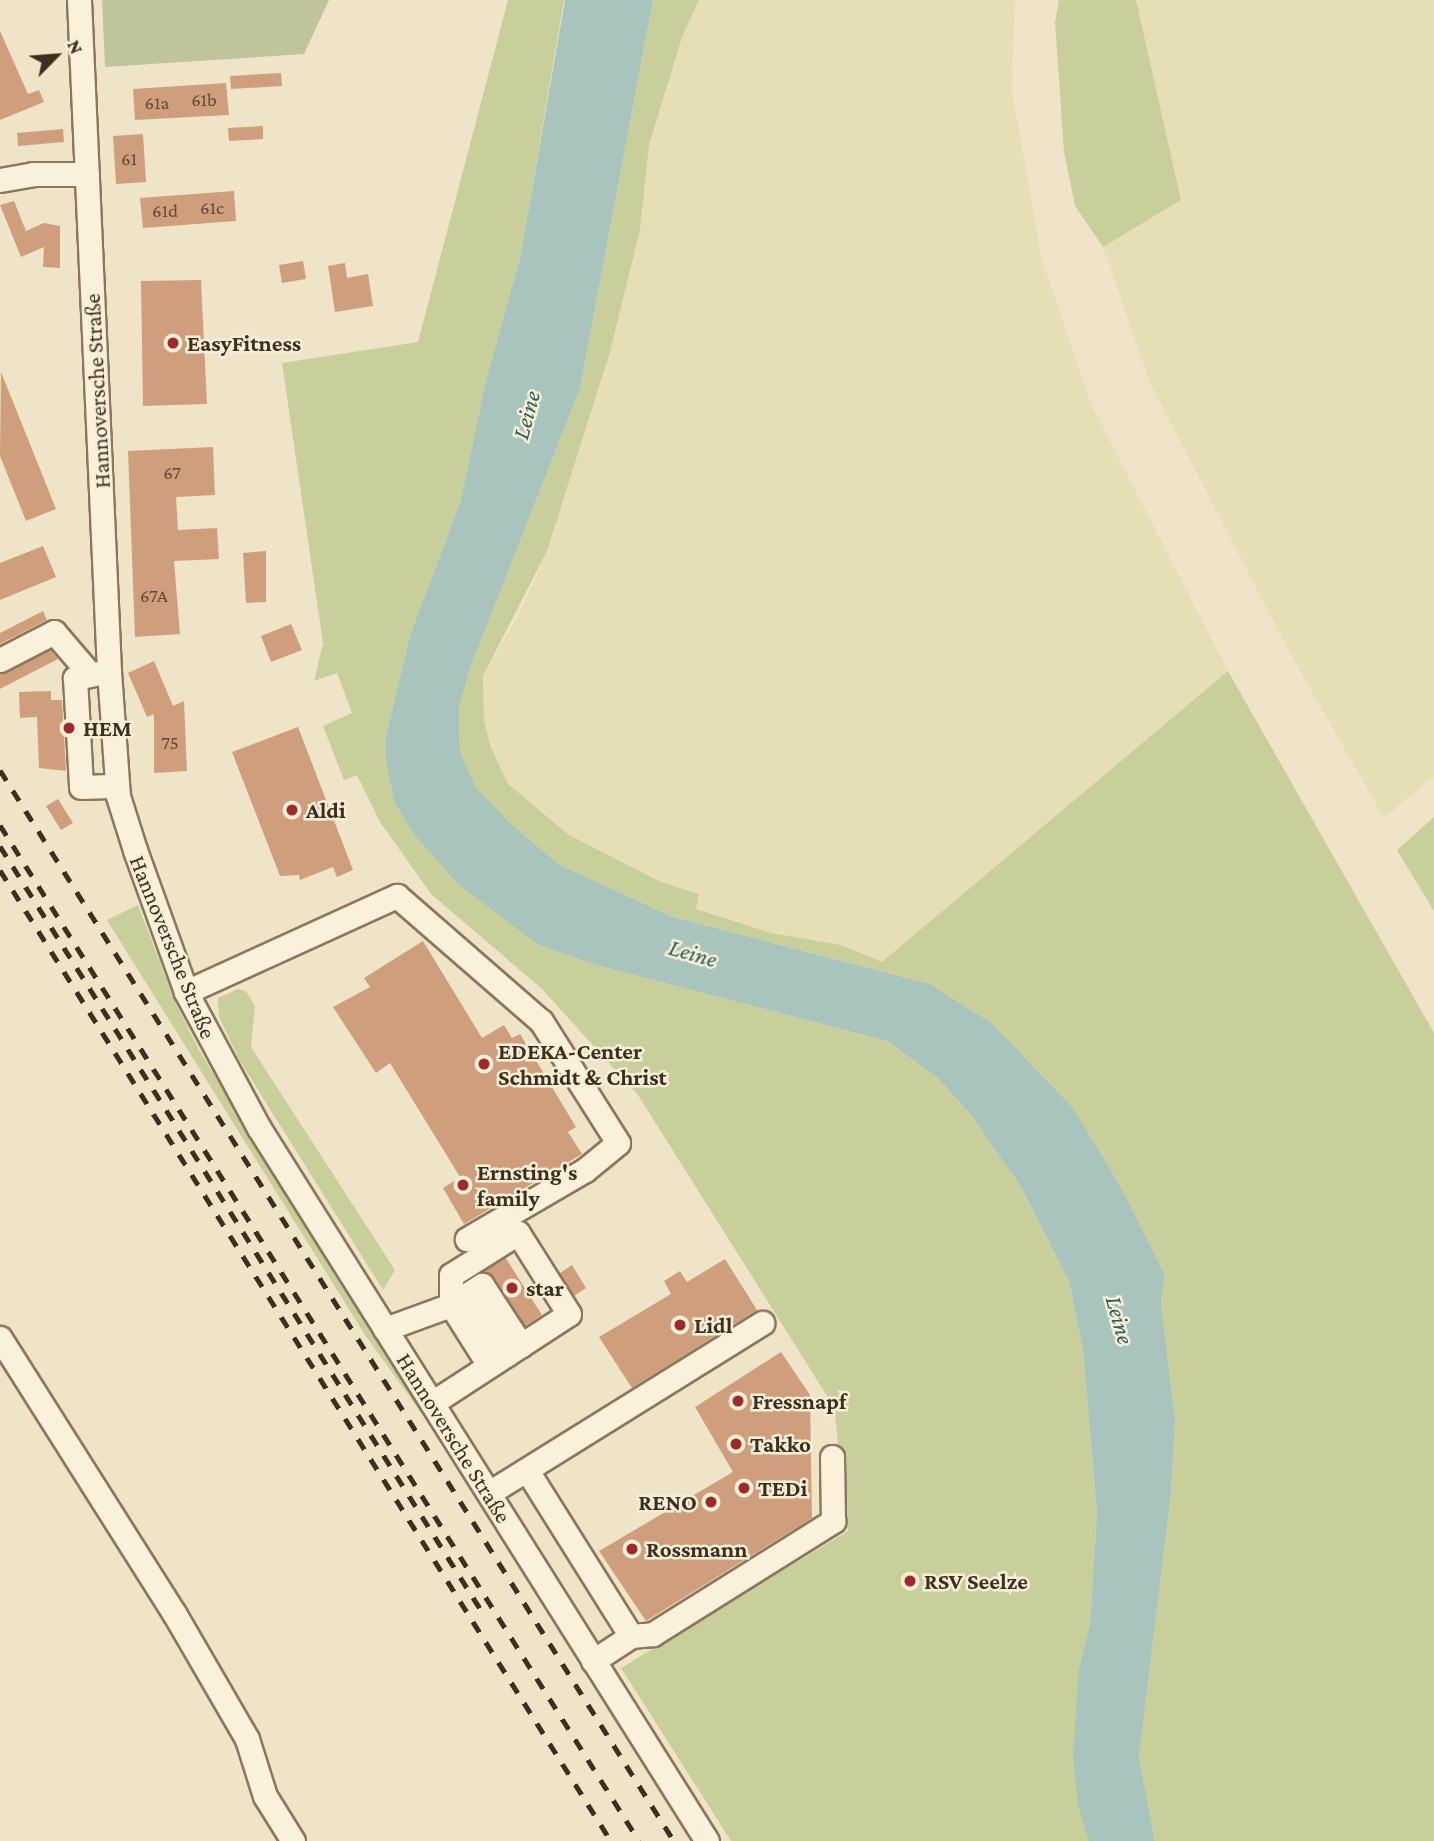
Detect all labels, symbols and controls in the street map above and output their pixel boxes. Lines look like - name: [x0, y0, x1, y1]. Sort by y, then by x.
- north arrow: [21, 21, 91, 91]
- text: N: [63, 37, 88, 57]
- house number: 61b: [191, 89, 217, 111]
- house number: 61a: [145, 92, 169, 114]
- house number: 61: [121, 148, 137, 170]
- house number: 61c: [200, 197, 224, 219]
- house number: 61d: [152, 200, 178, 222]
- street label: Hannoversche Straße: [78, 293, 116, 489]
- place label: EasyFitness: [187, 329, 301, 357]
- marker: EasyFitness: [165, 335, 181, 351]
- water label: Leine: [506, 388, 546, 442]
- house number: 67: [163, 462, 181, 484]
- house number: 67A: [140, 585, 168, 607]
- place label: HEM: [83, 714, 132, 742]
- marker: HEM: [61, 720, 77, 736]
- house number: 75: [161, 732, 179, 754]
- place label: Aldi: [306, 796, 346, 824]
- marker: Aldi: [284, 802, 300, 818]
- street label: Hannoversche Straße: [124, 851, 222, 1043]
- water label: Leine: [666, 932, 720, 974]
- place label: EDEKA-Center Schmidt & Christ: [498, 1037, 667, 1091]
- marker: EDEKA-Center Schmidt & Christ: [476, 1056, 492, 1072]
- place label: Ernsting's family: [477, 1158, 577, 1212]
- marker: Ernsting's family: [455, 1177, 471, 1193]
- place label: star: [526, 1274, 564, 1302]
- marker: star: [504, 1280, 520, 1296]
- water label: Leine: [1099, 1293, 1141, 1347]
- place label: Lidl: [694, 1311, 732, 1339]
- marker: Lidl: [672, 1317, 688, 1333]
- street label: Hannoversche Straße: [391, 1348, 517, 1528]
- place label: Fressnapf: [752, 1387, 846, 1415]
- marker: Fressnapf: [730, 1393, 746, 1409]
- place label: Takko: [750, 1430, 811, 1458]
- marker: Takko: [728, 1436, 744, 1452]
- place label: TEDi: [758, 1474, 807, 1502]
- marker: TEDi: [736, 1480, 752, 1496]
- place label: RENO: [638, 1488, 697, 1516]
- marker: RENO: [703, 1494, 719, 1510]
- place label: Rossmann: [646, 1535, 747, 1563]
- marker: Rossmann: [624, 1541, 640, 1557]
- place label: RSV Seelze: [924, 1567, 1028, 1595]
- marker: RSV Seelze: [902, 1573, 918, 1589]

